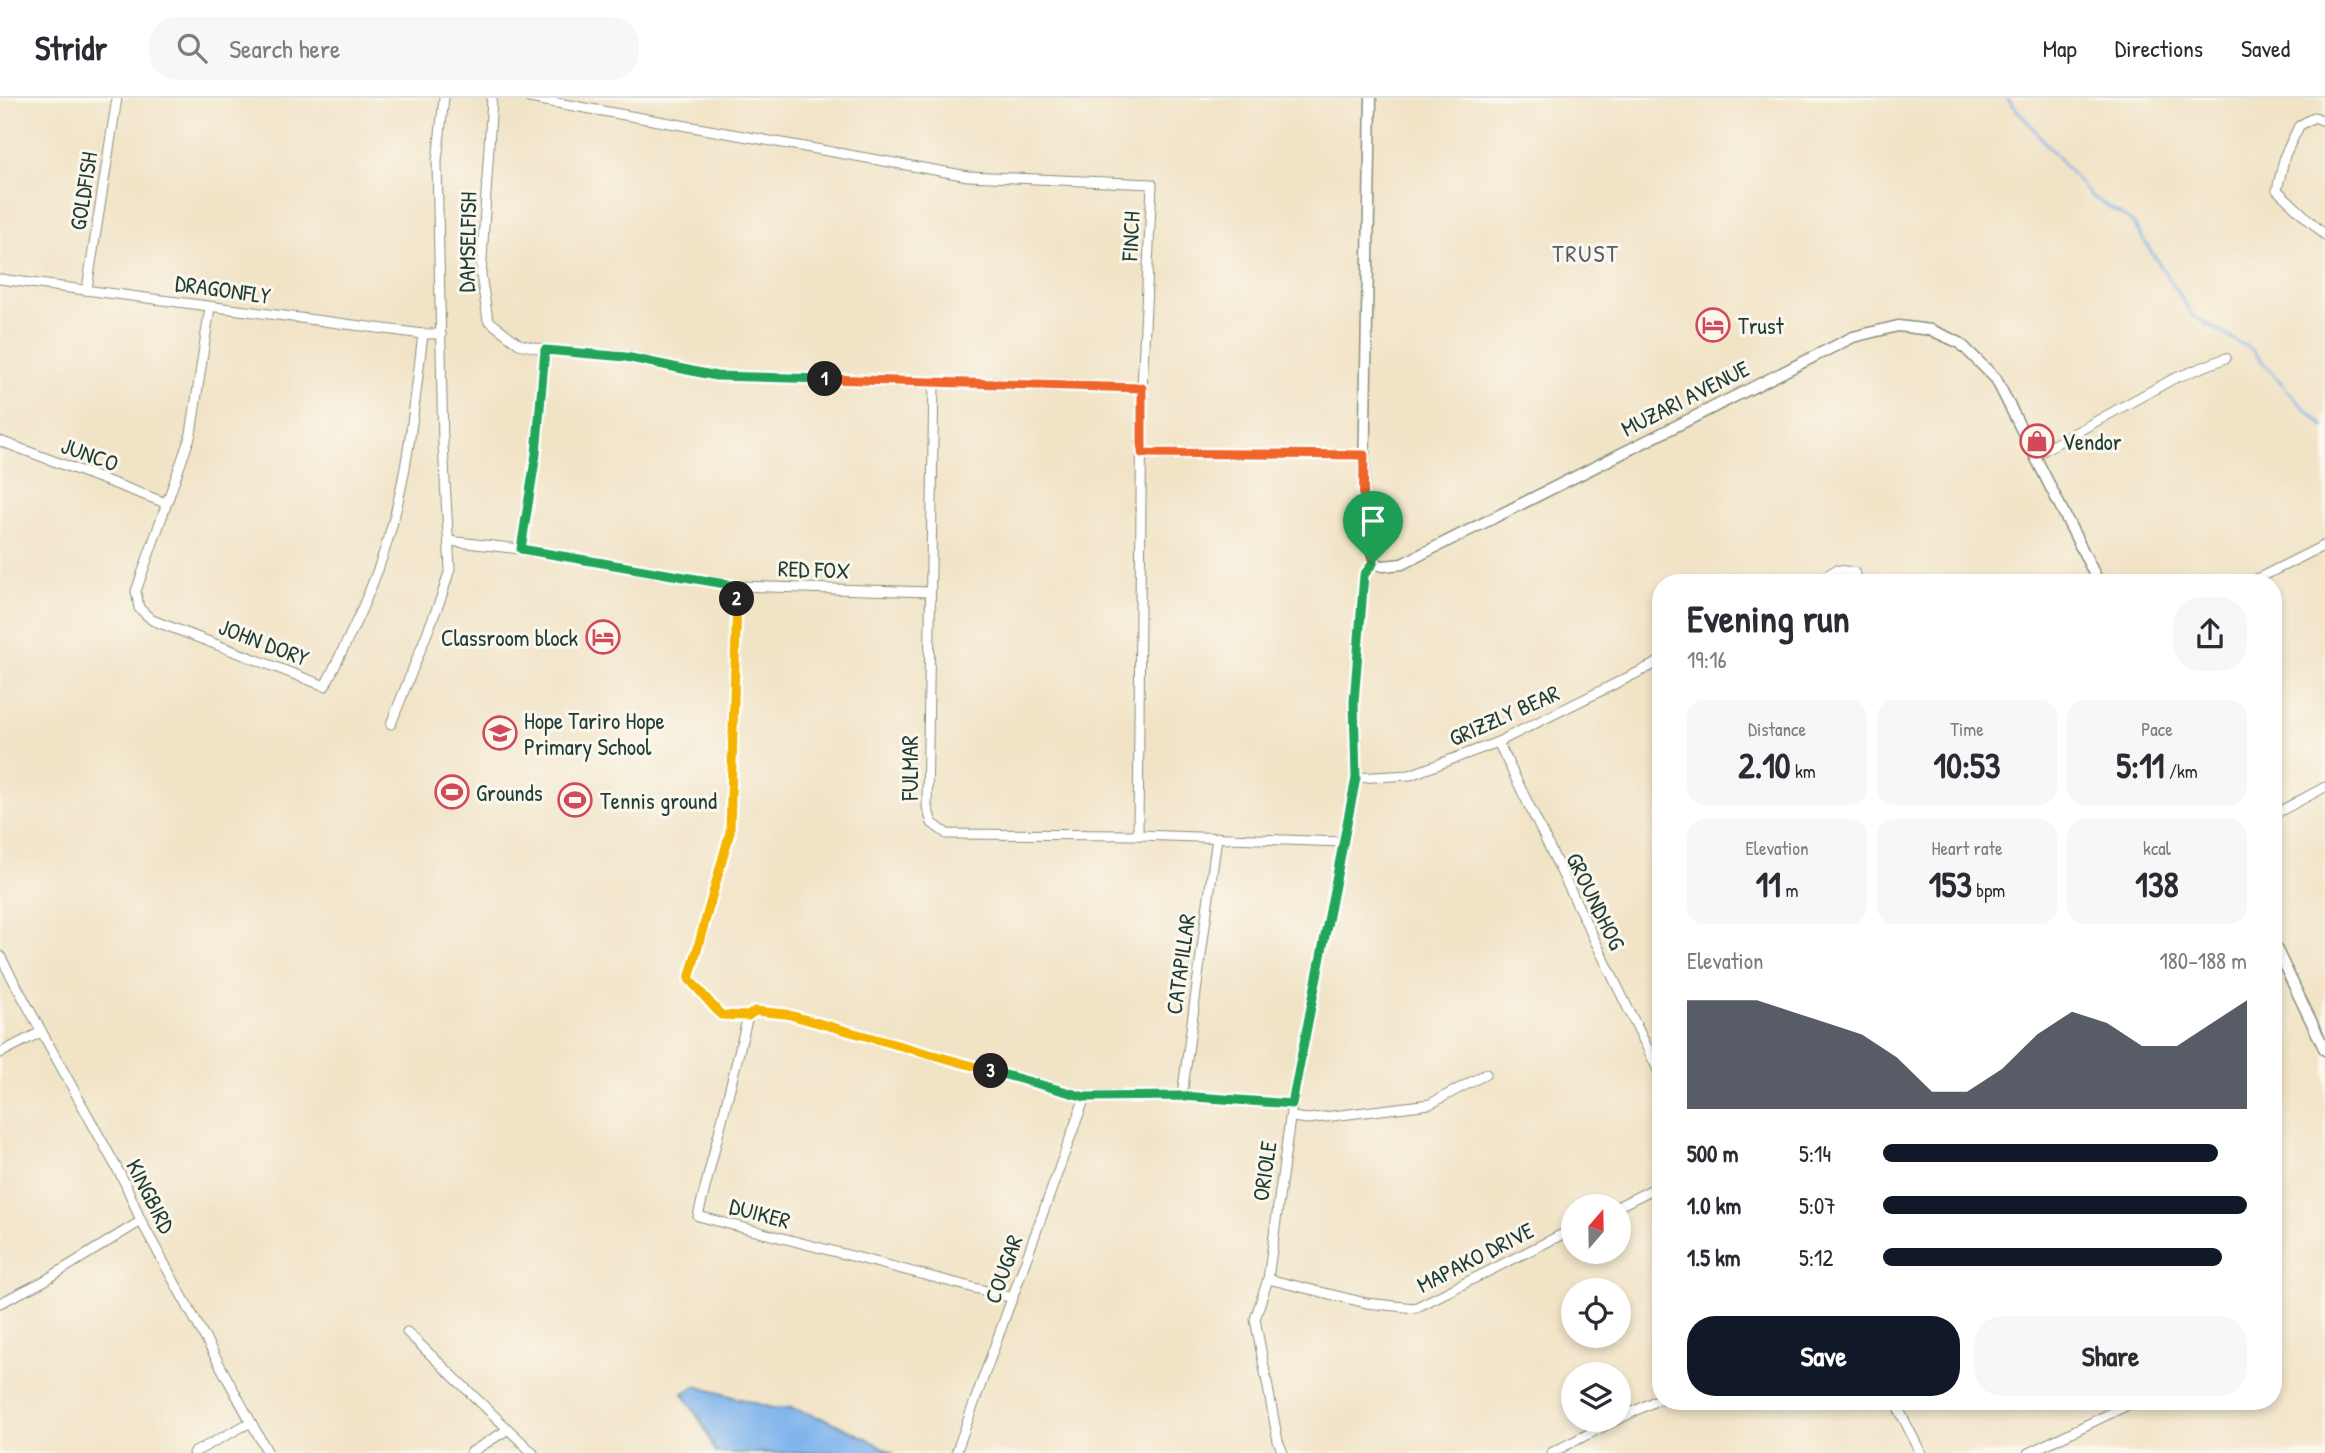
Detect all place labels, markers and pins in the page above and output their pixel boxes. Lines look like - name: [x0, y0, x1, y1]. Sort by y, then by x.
- hotel icon: Trust: [1694, 306, 1732, 344]
- place label: Trust: [1738, 310, 1785, 341]
- pin: 1: [808, 362, 842, 396]
- shop icon: Vendor: [2018, 422, 2056, 460]
- place label: Vendor: [2062, 426, 2122, 457]
- pin: [1343, 491, 1403, 563]
- pin: 2: [720, 582, 754, 616]
- hotel icon: Classroom block: [584, 618, 622, 656]
- place label: Classroom block: [441, 622, 578, 653]
- place label: Hope Tariro Hope Primary School: [524, 705, 665, 762]
- school or university icon: Hope Tariro Hope Primary School: [481, 714, 519, 752]
- sports icon: Grounds: [433, 773, 471, 811]
- place label: Grounds: [476, 777, 543, 808]
- sports icon: Tennis ground: [556, 781, 594, 819]
- place label: Tennis ground: [600, 785, 717, 816]
- pin: 3: [974, 1054, 1009, 1088]

